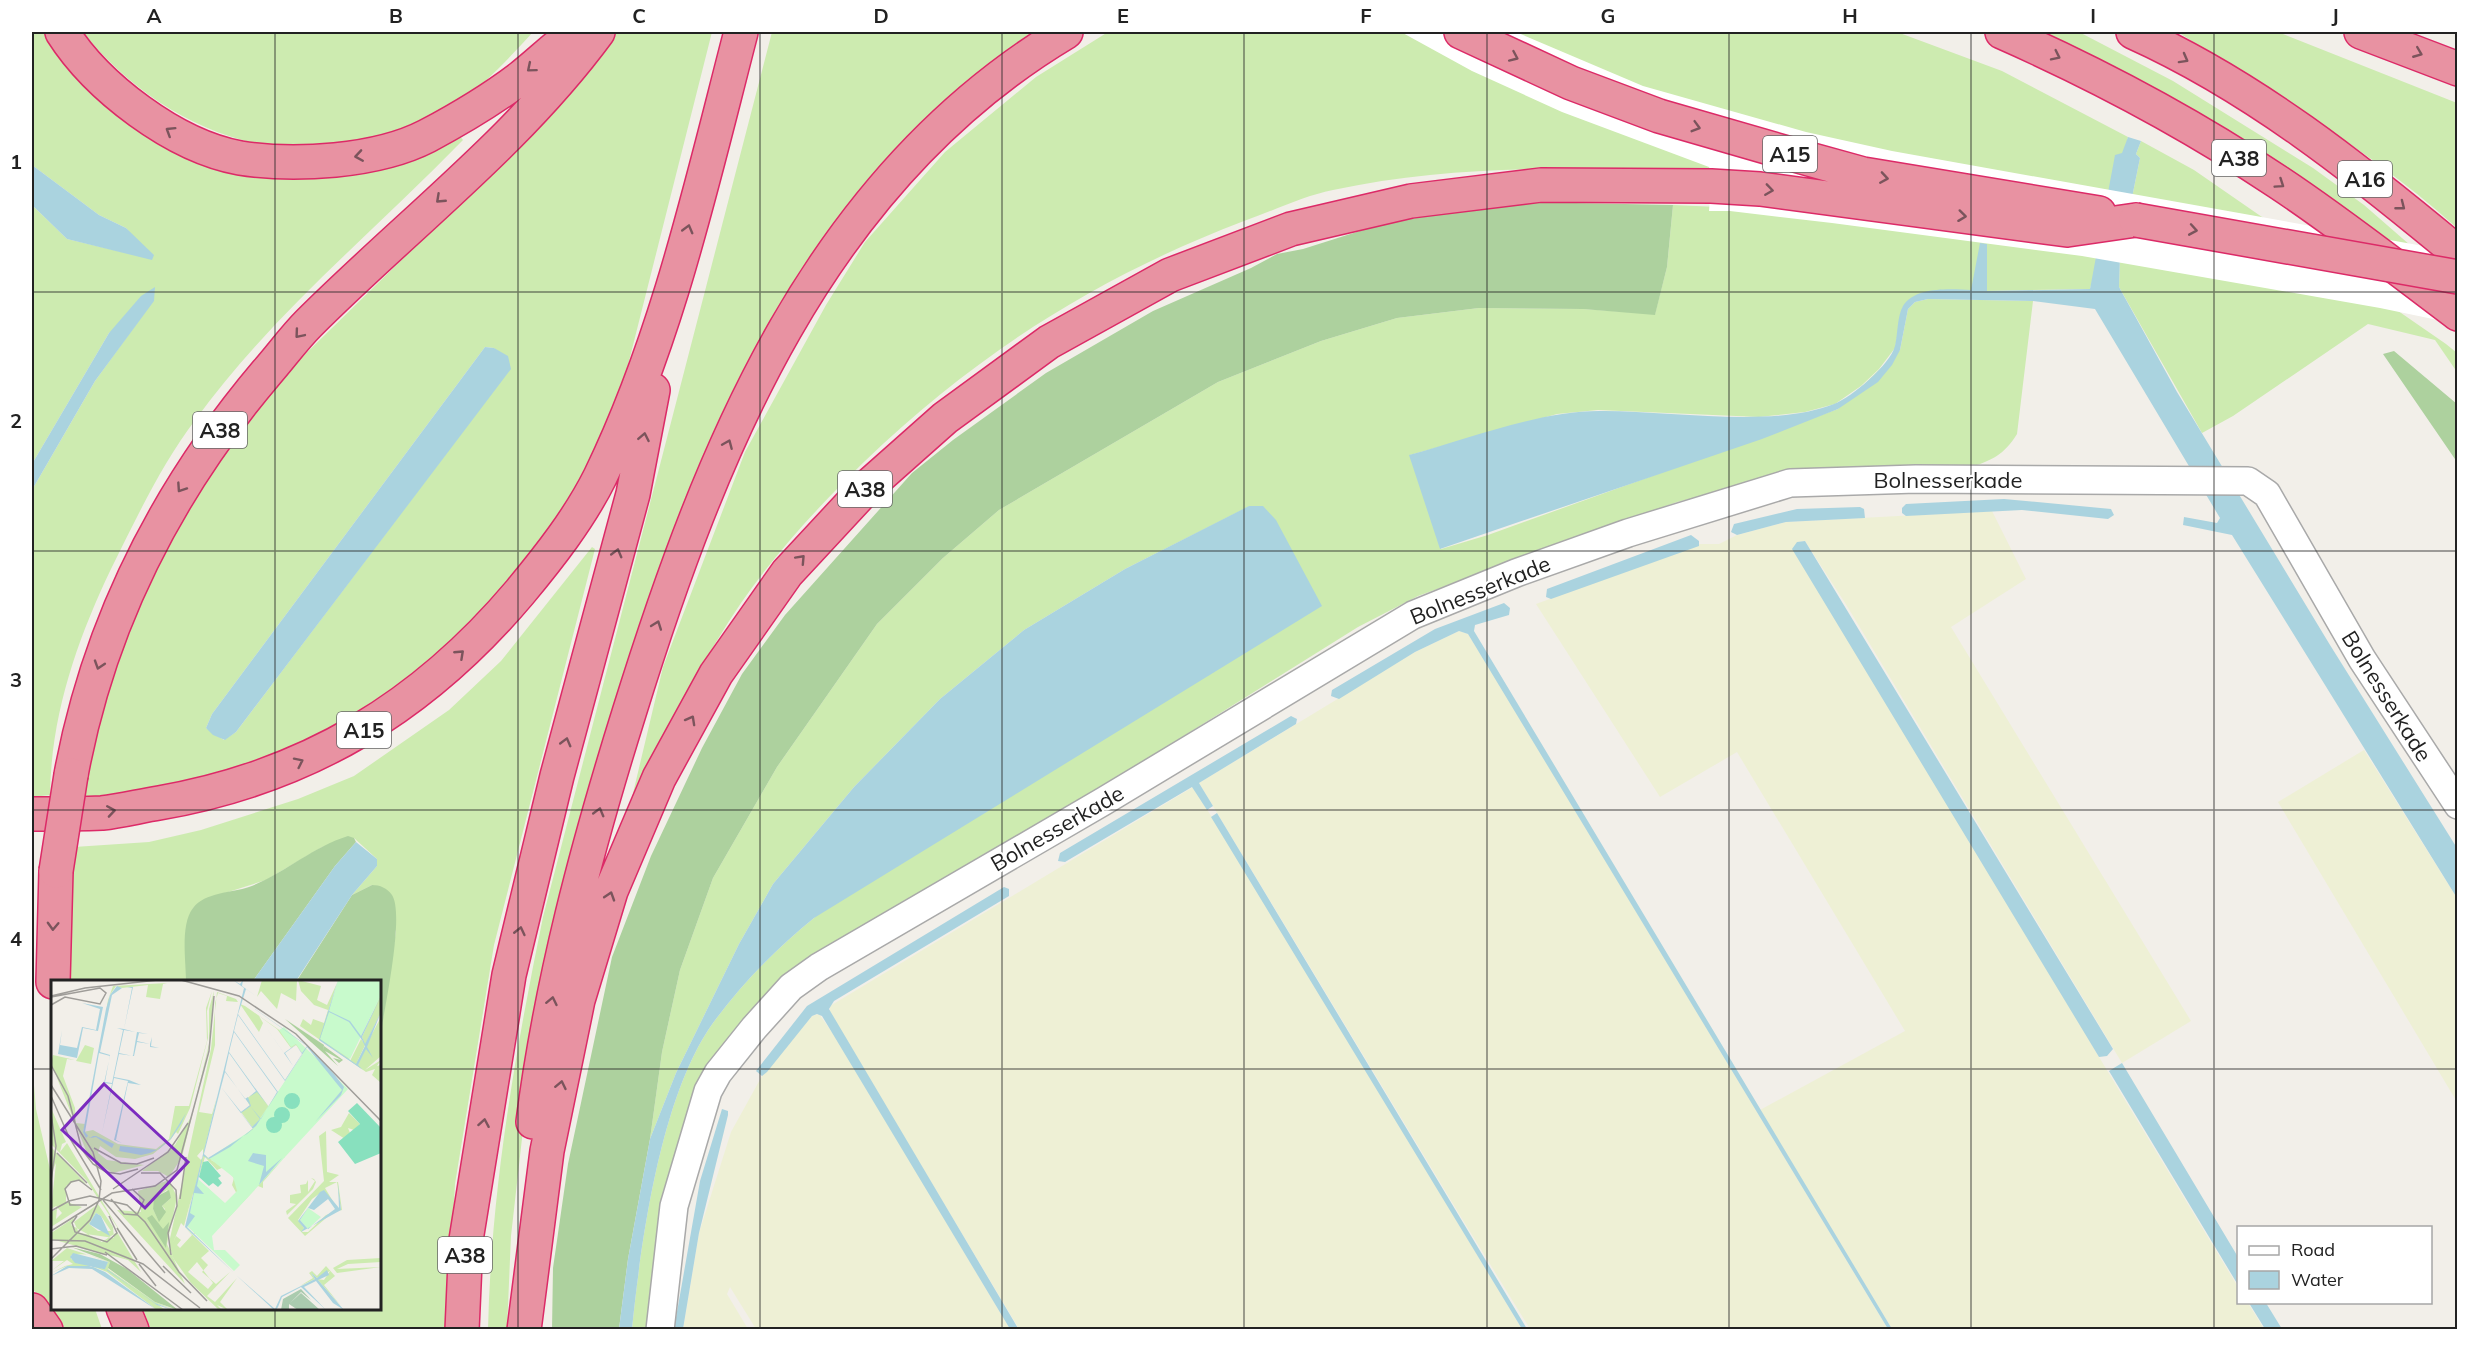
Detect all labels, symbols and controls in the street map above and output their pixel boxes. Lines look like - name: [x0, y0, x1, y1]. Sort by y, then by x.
- text: A: [147, 3, 162, 28]
- text: B: [389, 3, 403, 28]
- text: C: [632, 3, 646, 28]
- text: D: [873, 3, 889, 28]
- text: E: [1117, 3, 1129, 28]
- text: F: [1360, 3, 1372, 28]
- text: G: [1601, 3, 1615, 28]
- text: H: [1842, 3, 1858, 28]
- text: I: [2090, 3, 2096, 28]
- text: J: [2331, 3, 2339, 28]
- one-way arrow: [2412, 46, 2423, 58]
- one-way arrow: [2049, 49, 2060, 60]
- one-way arrow: [1507, 50, 1518, 62]
- one-way arrow: [2178, 52, 2189, 63]
- one-way arrow: [527, 61, 538, 72]
- one-way arrow: [1690, 120, 1701, 132]
- one-way arrow: [166, 127, 177, 138]
- road number: A15: [1763, 136, 1817, 172]
- road number: A38: [2212, 140, 2266, 176]
- text: 1: [10, 149, 22, 174]
- one-way arrow: [355, 150, 364, 162]
- road number: A16: [2338, 161, 2392, 197]
- one-way arrow: [1879, 171, 1888, 183]
- one-way arrow: [2273, 176, 2284, 187]
- one-way arrow: [1764, 184, 1774, 196]
- one-way arrow: [437, 192, 447, 203]
- one-way arrow: [2394, 199, 2405, 210]
- one-way arrow: [1958, 210, 1967, 222]
- one-way arrow: [2188, 223, 2198, 236]
- one-way arrow: [681, 224, 694, 234]
- one-way arrow: [296, 327, 307, 338]
- text: 2: [10, 408, 22, 433]
- road number: A38: [193, 412, 247, 448]
- one-way arrow: [637, 432, 650, 442]
- one-way arrow: [721, 439, 733, 450]
- street label: Bolnesserkade: [1874, 466, 2023, 494]
- road number: A38: [838, 471, 892, 507]
- one-way arrow: [177, 481, 188, 492]
- one-way arrow: [610, 549, 622, 559]
- street label: Bolnesserkade: [1406, 549, 1554, 631]
- one-way arrow: [793, 555, 804, 566]
- one-way arrow: [649, 620, 662, 631]
- street label: Bolnesserkade: [2336, 625, 2438, 767]
- one-way arrow: [452, 651, 463, 662]
- one-way arrow: [93, 659, 106, 669]
- text: 3: [10, 667, 22, 692]
- road number: A15: [337, 712, 391, 748]
- one-way arrow: [684, 715, 695, 726]
- one-way arrow: [559, 737, 571, 748]
- one-way arrow: [292, 758, 303, 770]
- street label: Bolnesserkade: [985, 779, 1129, 877]
- one-way arrow: [106, 806, 115, 818]
- one-way arrow: [592, 807, 604, 817]
- one-way arrow: [602, 891, 615, 902]
- one-way arrow: [46, 922, 59, 931]
- text: 4: [10, 926, 22, 951]
- one-way arrow: [512, 926, 525, 936]
- inset map: [51, 980, 381, 1310]
- one-way arrow: [545, 996, 558, 1006]
- one-way arrow: [553, 1080, 566, 1090]
- one-way arrow: [478, 1118, 490, 1127]
- text: 5: [10, 1185, 22, 1210]
- legend: [2237, 1226, 2432, 1304]
- road number: A38: [438, 1237, 492, 1273]
- text: Road: [2291, 1238, 2335, 1261]
- text: Water: [2291, 1268, 2344, 1291]

